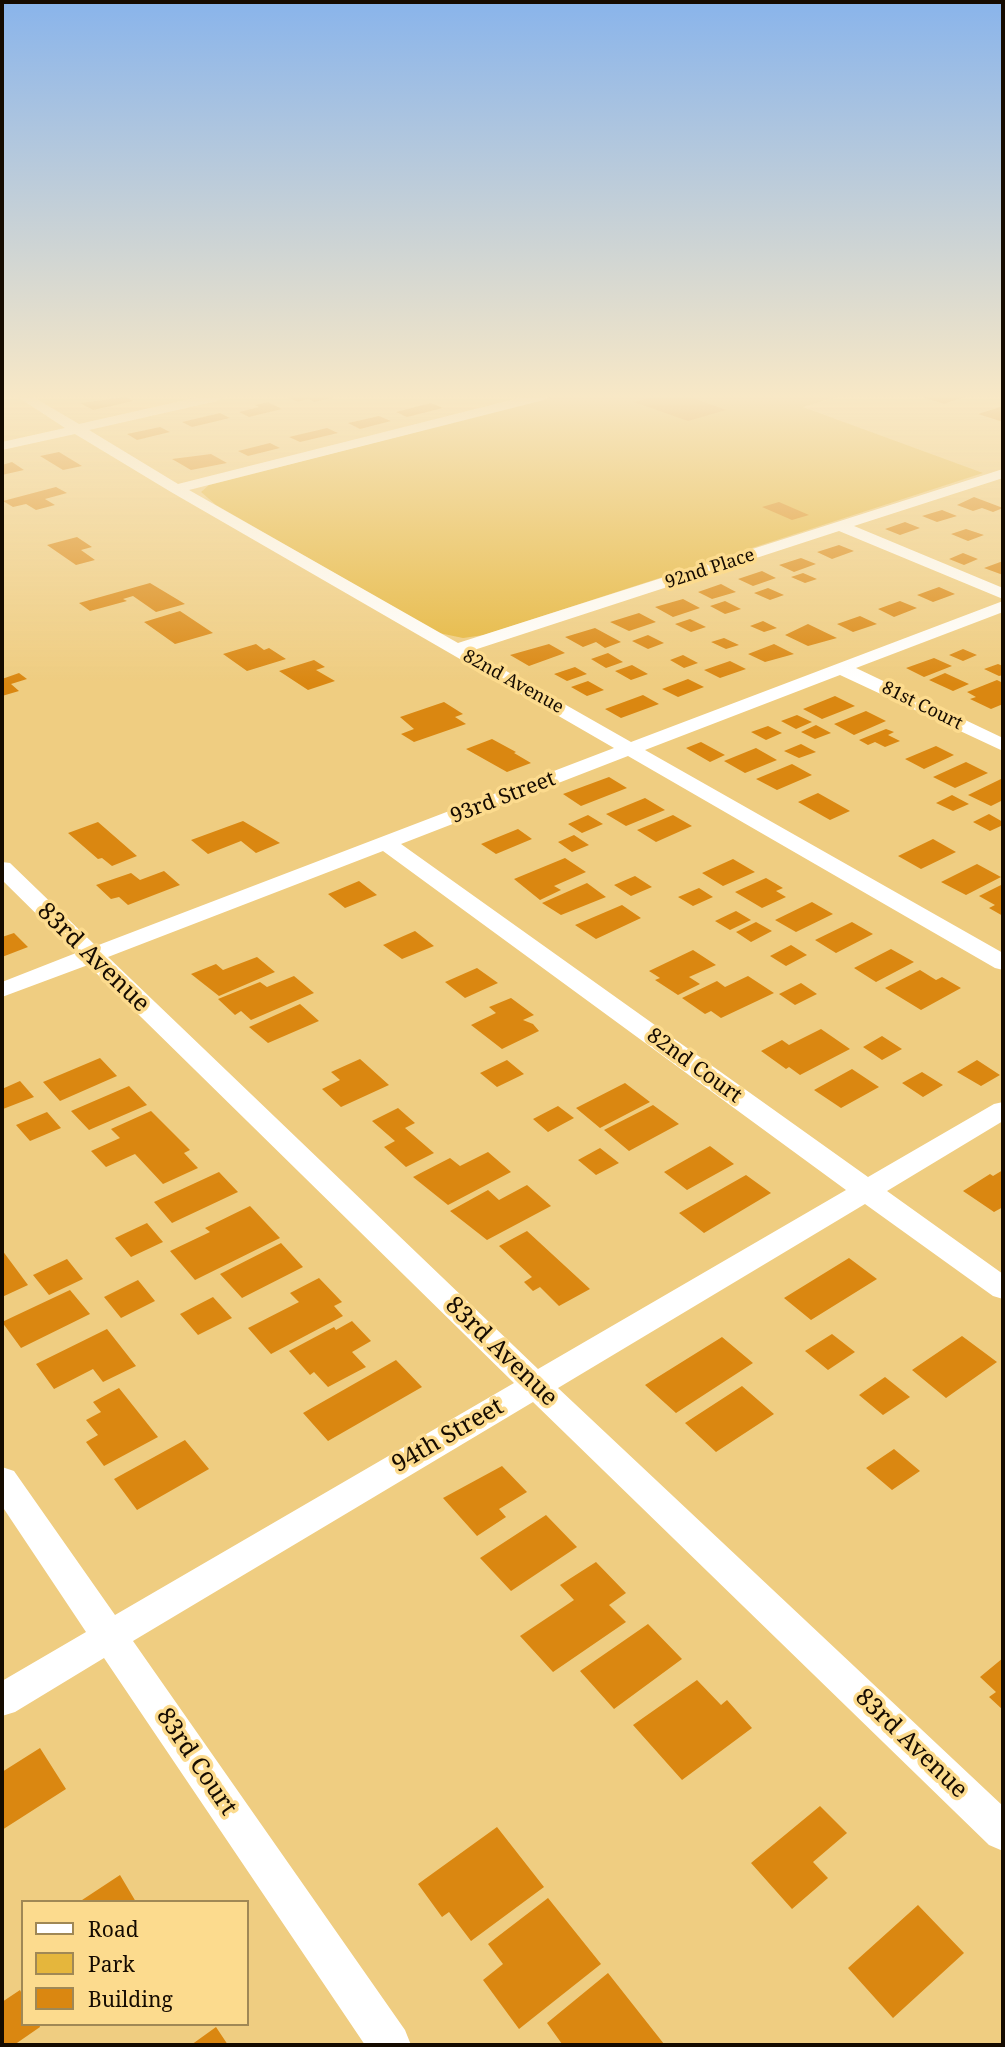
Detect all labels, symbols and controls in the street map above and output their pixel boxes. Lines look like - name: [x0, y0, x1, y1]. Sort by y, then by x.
- street label: 92nd Place: [663, 544, 757, 594]
- street label: 82nd Avenue: [459, 645, 567, 719]
- street label: 81st Court: [878, 677, 966, 735]
- street label: 93rd Street: [447, 766, 559, 830]
- street label: 83rd Avenue: [31, 897, 155, 1019]
- street label: 82nd Court: [642, 1023, 746, 1109]
- street label: 83rd Avenue: [439, 1291, 563, 1413]
- street label: 94th Street: [387, 1393, 509, 1479]
- street label: 83rd Avenue: [849, 1683, 973, 1805]
- street label: 83rd Court: [150, 1703, 242, 1821]
- legend: [21, 1900, 248, 2026]
- text: Road: [88, 1915, 139, 1943]
- text: Park: [88, 1950, 135, 1978]
- text: Building: [88, 1985, 173, 2013]

